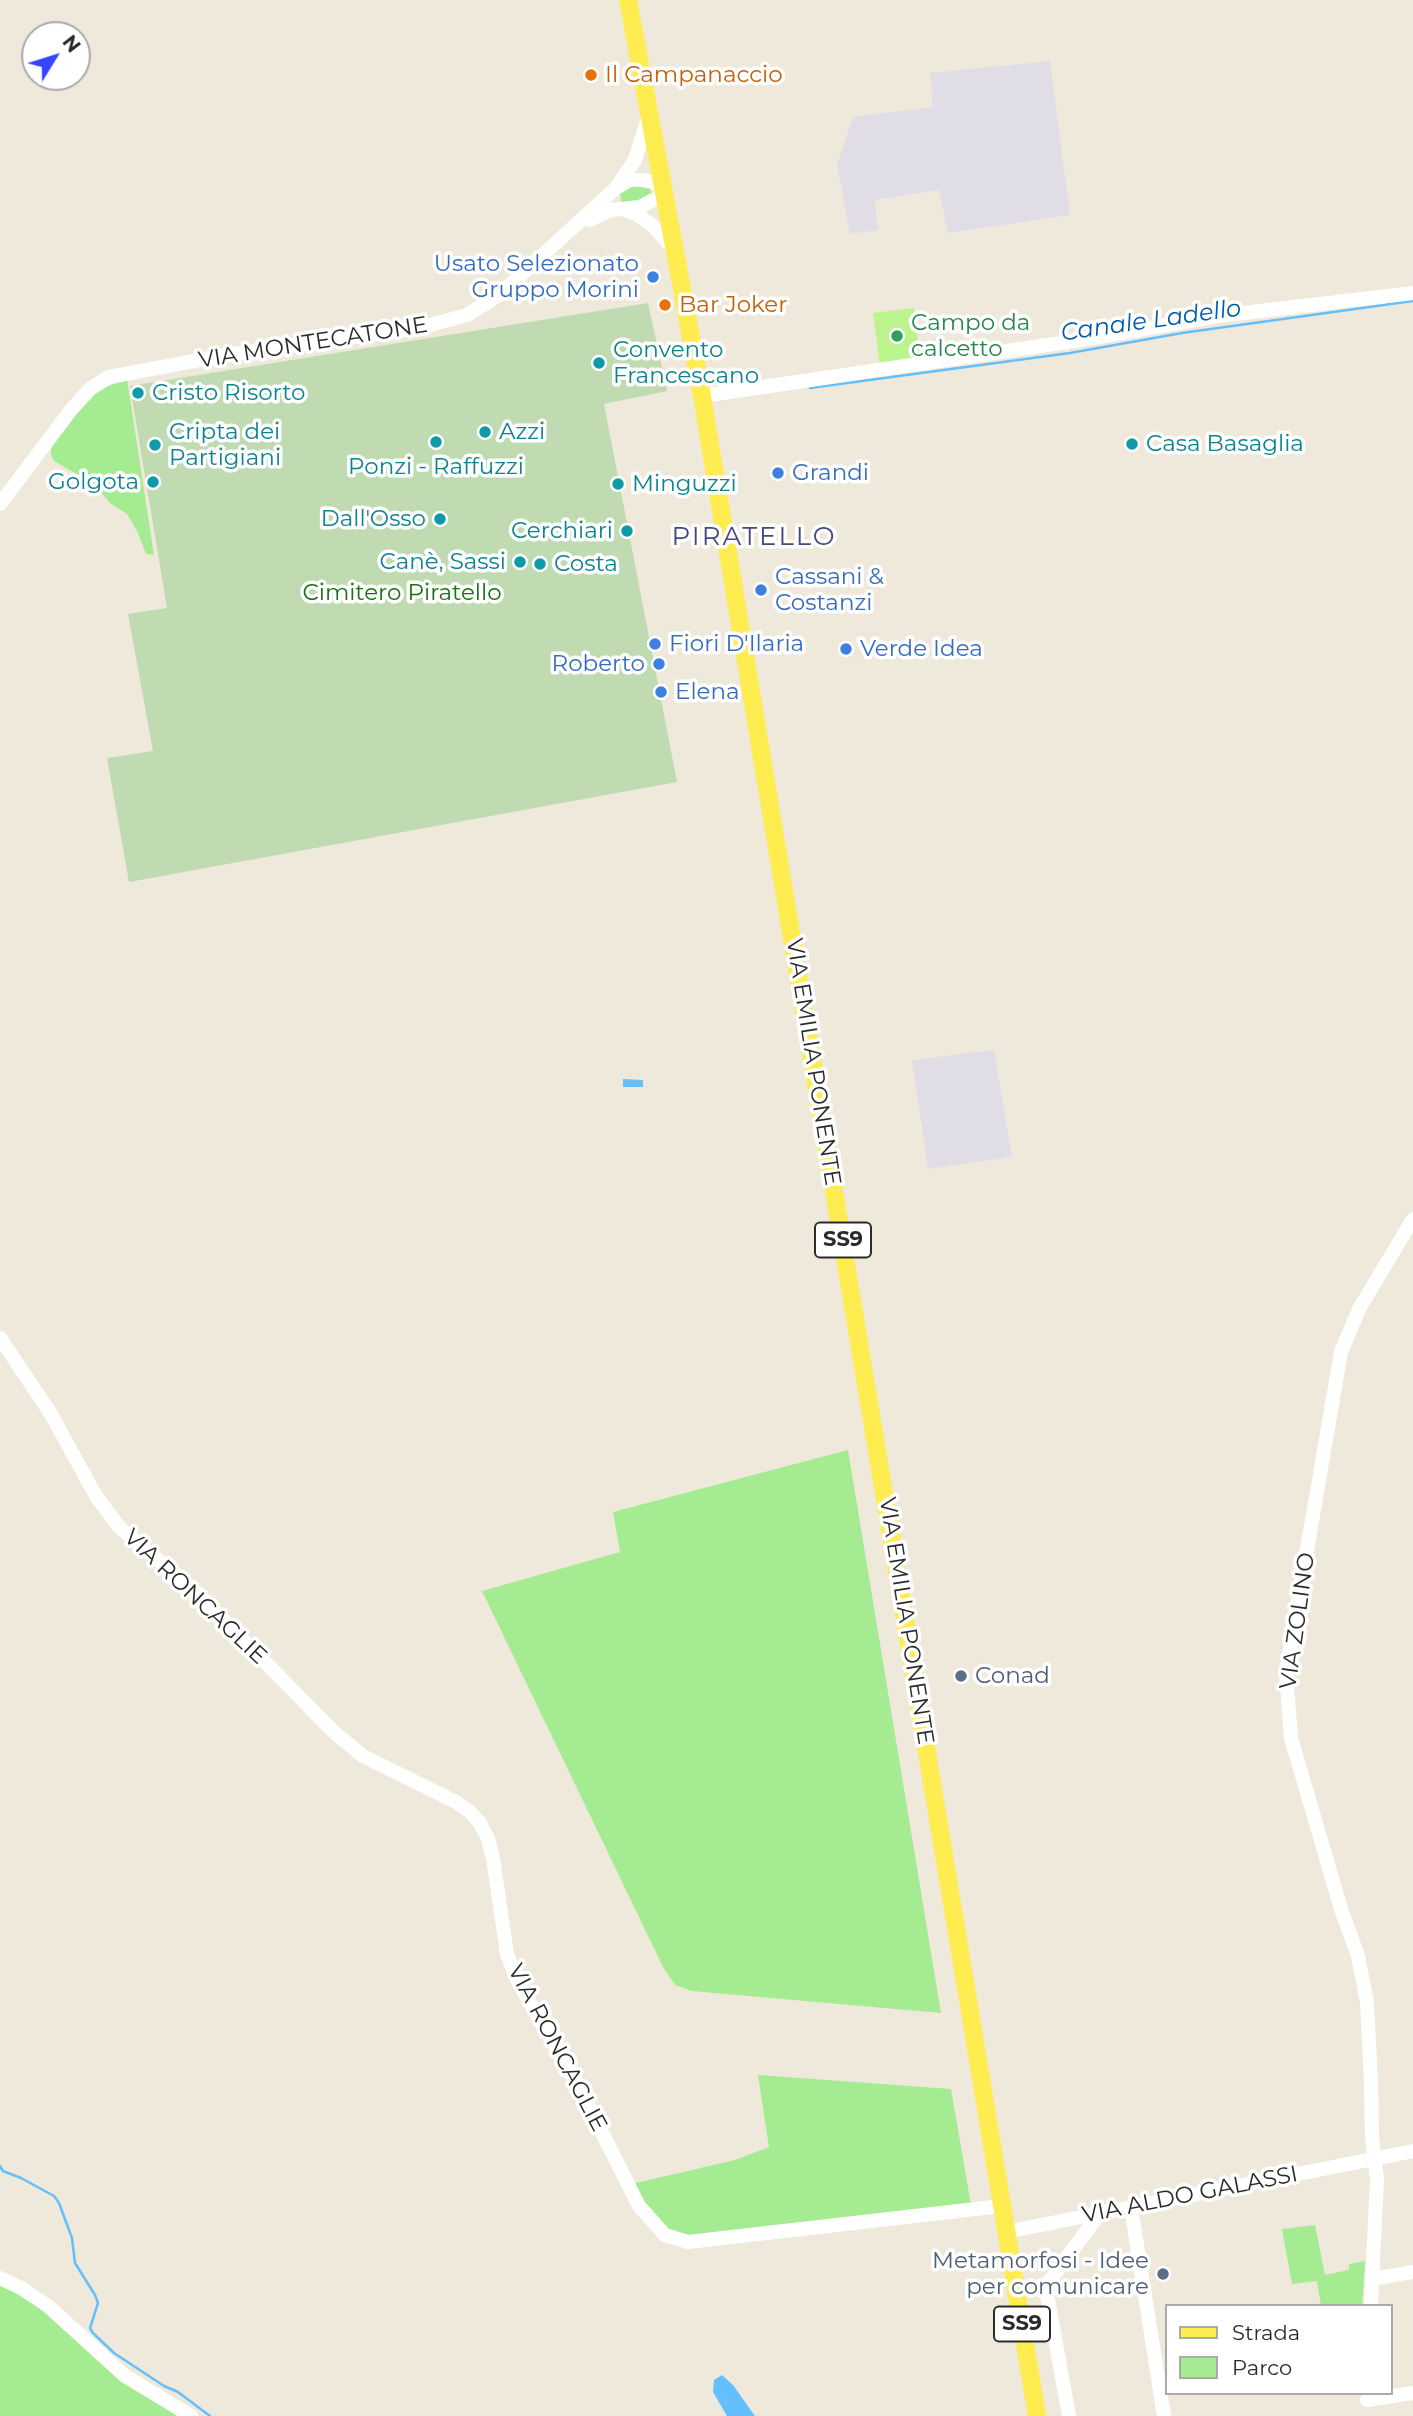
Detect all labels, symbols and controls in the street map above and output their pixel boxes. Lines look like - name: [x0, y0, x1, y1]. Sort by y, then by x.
- north arrow: [21, 21, 91, 91]
- text: N: [58, 31, 85, 57]
- place label: Il Campanaccio: [605, 61, 783, 89]
- marker: Il Campanaccio: [583, 67, 599, 83]
- place label: Usato Selezionato Gruppo Morini: [434, 250, 639, 304]
- marker: Usato Selezionato Gruppo Morini: [645, 269, 661, 285]
- place label: Bar Joker: [679, 291, 787, 319]
- water label: Canale Ladello: [1059, 294, 1243, 348]
- marker: Bar Joker: [657, 297, 673, 313]
- place label: Campo da calcetto: [911, 309, 1030, 363]
- street label: VIA MONTECATONE: [196, 311, 430, 375]
- marker: Campo da calcetto: [889, 328, 905, 344]
- place label: Convento Francescano: [613, 336, 759, 390]
- marker: Convento Francescano: [591, 355, 607, 371]
- place label: Cristo Risorto: [152, 379, 305, 407]
- marker: Cristo Risorto: [130, 385, 146, 401]
- place label: Cripta dei Partigiani: [169, 418, 281, 472]
- place label: Azzi: [499, 418, 545, 446]
- marker: Azzi: [477, 424, 493, 440]
- place label: Casa Basaglia: [1146, 430, 1304, 458]
- marker: Ponzi - Raffuzzi: [428, 434, 444, 450]
- marker: Casa Basaglia: [1124, 436, 1140, 452]
- marker: Cripta dei Partigiani: [147, 437, 163, 453]
- place label: Ponzi - Raffuzzi: [348, 453, 524, 481]
- place label: Grandi: [792, 459, 869, 487]
- marker: Grandi: [770, 465, 786, 481]
- place label: Golgota: [48, 468, 139, 496]
- place label: Minguzzi: [632, 470, 737, 498]
- marker: Golgota: [145, 474, 161, 490]
- marker: Minguzzi: [610, 476, 626, 492]
- place label: Dall'Osso: [321, 505, 426, 533]
- marker: Dall'Osso: [432, 511, 448, 527]
- place label: Cerchiari: [511, 517, 613, 545]
- district label: PIRATELLO: [673, 521, 835, 553]
- marker: Cerchiari: [619, 523, 635, 539]
- place label: Canè, Sassi: [380, 548, 506, 576]
- place label: Costa: [554, 550, 618, 578]
- marker: Canè, Sassi: [512, 554, 528, 570]
- marker: Costa: [532, 556, 548, 572]
- place label: Cassani & Costanzi: [775, 563, 884, 617]
- park label: Cimitero Piratello: [302, 579, 502, 607]
- marker: Cassani & Costanzi: [753, 582, 769, 598]
- place label: Fiori D'Ilaria: [669, 630, 804, 658]
- place label: Verde Idea: [860, 635, 983, 663]
- marker: Fiori D'Ilaria: [647, 636, 663, 652]
- marker: Verde Idea: [838, 641, 854, 657]
- place label: Roberto: [552, 650, 645, 678]
- marker: Roberto: [651, 656, 667, 672]
- place label: Elena: [675, 678, 740, 706]
- marker: Elena: [653, 684, 669, 700]
- street label: VIA EMILIA PONENTE: [780, 937, 846, 1187]
- road number: SS9: [815, 1222, 871, 1258]
- street label: VIA EMILIA PONENTE: [873, 1496, 939, 1746]
- street label: VIA RONCAGLIE: [118, 1524, 272, 1670]
- street label: VIA ZOLINO: [1275, 1551, 1321, 1691]
- place label: Conad: [975, 1662, 1050, 1690]
- marker: Conad: [953, 1668, 969, 1684]
- street label: VIA RONCAGLIE: [501, 1960, 613, 2136]
- street label: VIA ALDO GALASSI: [1080, 2161, 1300, 2229]
- place label: Metamorfosi - Idee per comunicare: [932, 2247, 1149, 2301]
- marker: Metamorfosi - Idee per comunicare: [1155, 2266, 1171, 2282]
- legend: [1164, 2304, 1392, 2395]
- road number: SS9: [994, 2306, 1050, 2342]
- text: Strada: [1232, 2320, 1300, 2345]
- text: Parco: [1232, 2355, 1292, 2380]

